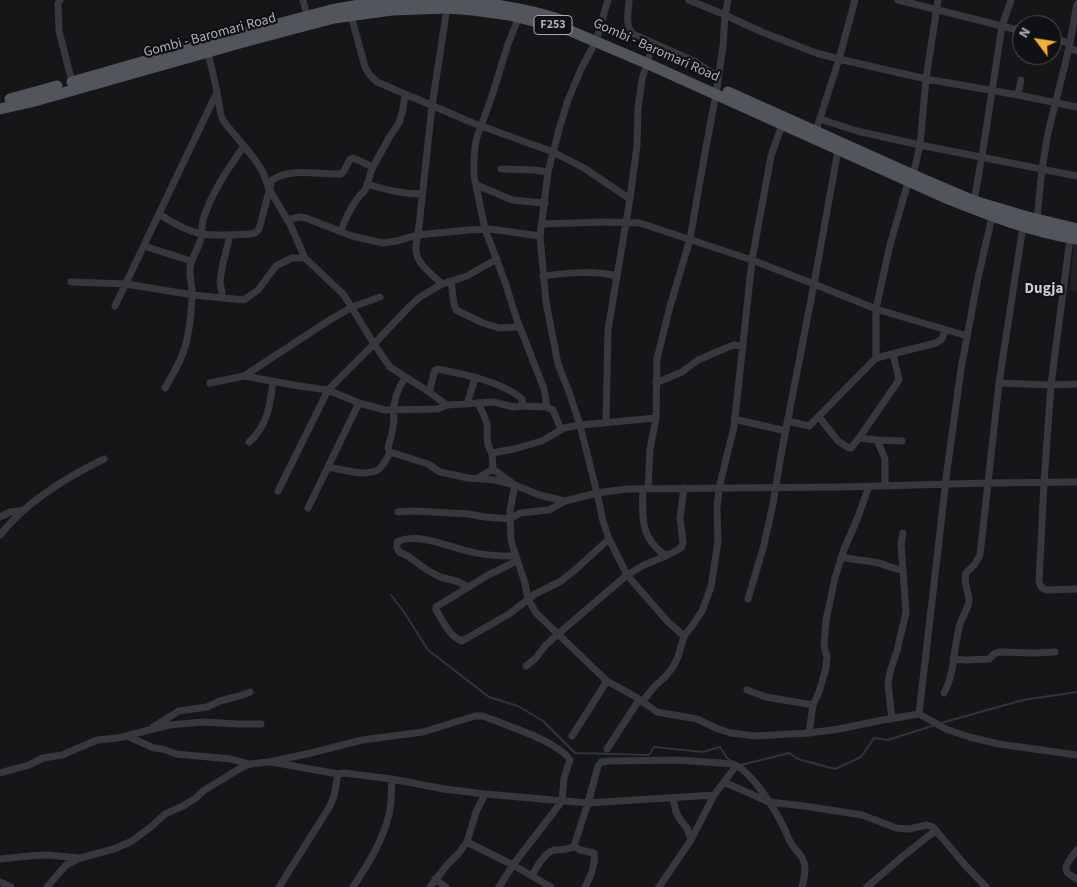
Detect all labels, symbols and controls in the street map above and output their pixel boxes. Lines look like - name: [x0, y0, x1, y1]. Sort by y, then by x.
- street label: Gombi - Baromari Road: [142, 10, 278, 62]
- north arrow: [1012, 15, 1062, 65]
- road number: F253: [534, 16, 572, 34]
- street label: Gombi - Baromari Road: [590, 16, 722, 86]
- text: N: [1014, 24, 1036, 42]
- district label: Dugja: [1025, 281, 1063, 299]

